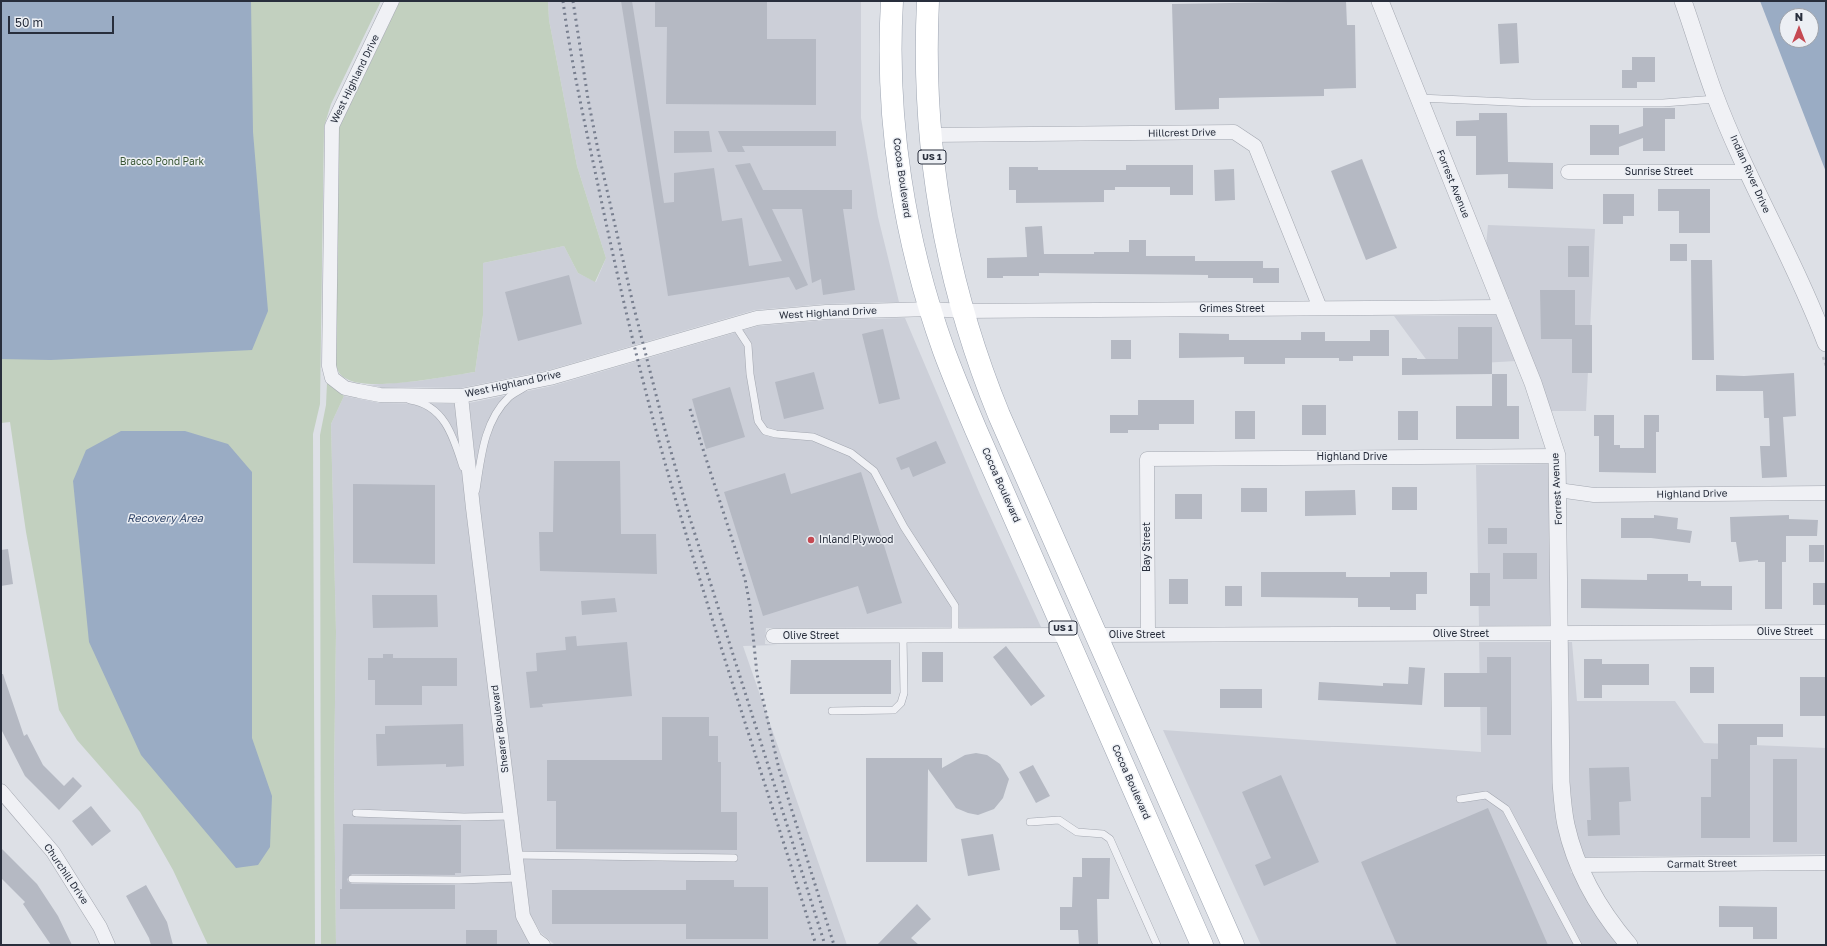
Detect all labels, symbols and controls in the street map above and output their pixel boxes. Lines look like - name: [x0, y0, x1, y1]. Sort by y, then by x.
- scale bar: [10, 8, 116, 34]
- north arrow: [1779, 8, 1819, 48]
- text: N: [1795, 10, 1803, 23]
- text: 50 m: [15, 15, 43, 30]
- street label: West Highland Drive: [328, 32, 382, 126]
- street label: Hillcrest Drive: [1148, 126, 1216, 140]
- street label: Indian River Drive: [1727, 133, 1773, 215]
- street label: Cocoa Boulevard: [890, 137, 914, 219]
- street label: Forrest Avenue: [1434, 148, 1472, 220]
- road number: US 1: [918, 150, 946, 164]
- park label: Bracco Pond Park: [120, 156, 204, 168]
- street label: Sunrise Street: [1625, 166, 1693, 178]
- street label: Grimes Street: [1199, 303, 1265, 315]
- street label: West Highland Drive: [779, 304, 877, 322]
- street label: West Highland Drive: [464, 368, 562, 400]
- street label: Cocoa Boulevard: [979, 446, 1023, 524]
- street label: Highland Drive: [1316, 451, 1388, 463]
- street label: Forrest Avenue: [1549, 453, 1565, 525]
- street label: Highland Drive: [1656, 487, 1728, 501]
- water label: Recovery Area: [127, 512, 203, 526]
- street label: Bay Street: [1141, 522, 1153, 572]
- place label: Inland Plywood: [819, 534, 893, 546]
- marker: Inland Plywood: [806, 535, 816, 545]
- road number: US 1: [1049, 621, 1077, 635]
- street label: Olive Street: [1757, 626, 1813, 638]
- street label: Olive Street: [1433, 628, 1489, 640]
- street label: Olive Street: [1109, 629, 1165, 641]
- street label: Olive Street: [783, 630, 839, 642]
- street label: Shearer Boulevard: [489, 684, 511, 774]
- street label: Cocoa Boulevard: [1109, 743, 1153, 821]
- street label: Churchill Drive: [41, 841, 91, 907]
- street label: Carmalt Street: [1667, 857, 1737, 871]

